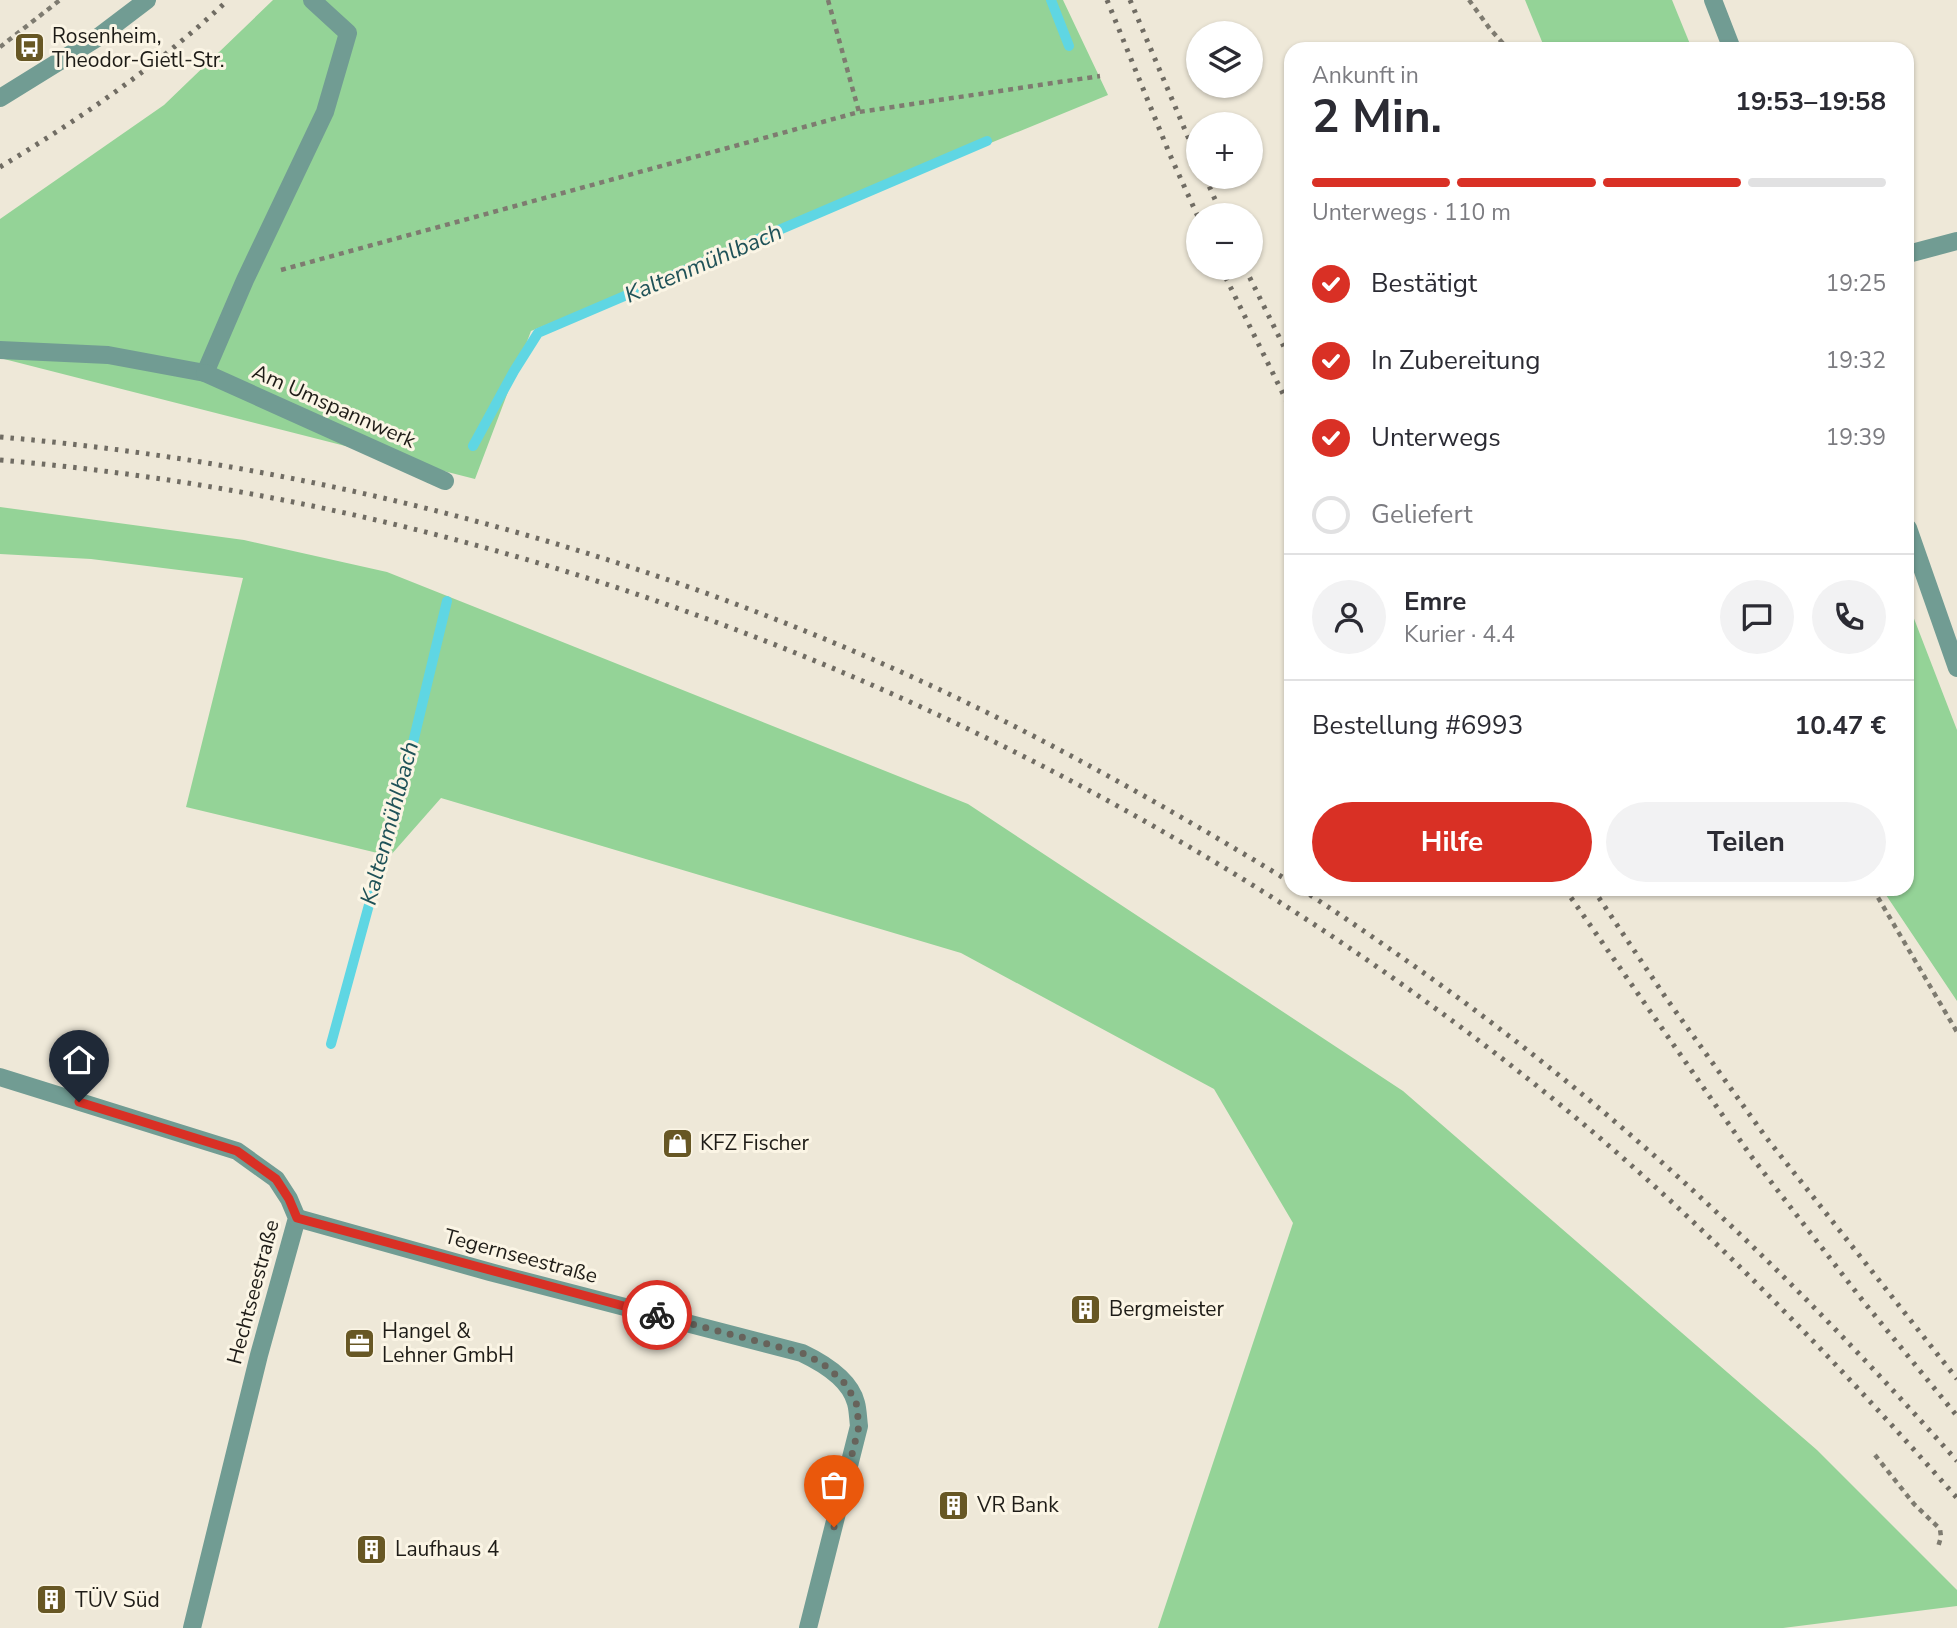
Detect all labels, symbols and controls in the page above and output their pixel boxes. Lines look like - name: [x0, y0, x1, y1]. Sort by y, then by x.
- map controls: [1186, 21, 1263, 280]
- button: layers: [1186, 21, 1263, 98]
- place label: Rosenheim, Theodor-Gietl-Str.: [52, 22, 225, 74]
- bus stop icon: Rosenheim, Theodor-Gietl-Str.: [12, 31, 46, 65]
- text: Ankunft in: [1312, 60, 1419, 91]
- text: 19:53–19:58: [1735, 84, 1886, 119]
- text: 2 Min.: [1312, 85, 1442, 148]
- button: +: [1186, 112, 1263, 189]
- text: Unterwegs · 110 m: [1312, 197, 1511, 228]
- button: −: [1186, 203, 1263, 280]
- water label: Kaltenmühlbach: [620, 216, 787, 311]
- icon: check: [1312, 265, 1350, 303]
- text: Bestätigt: [1371, 266, 1477, 301]
- text: 19:25: [1826, 268, 1886, 299]
- icon: check: [1312, 342, 1350, 380]
- text: In Zubereitung: [1371, 343, 1540, 378]
- text: 19:32: [1826, 345, 1886, 376]
- street label: Am Umspannwerk: [248, 357, 420, 455]
- icon: check: [1312, 419, 1350, 457]
- text: Unterwegs: [1371, 420, 1501, 455]
- text: 19:39: [1826, 422, 1886, 453]
- text: Geliefert: [1371, 497, 1472, 532]
- button: person: [1312, 580, 1386, 654]
- button: chat: [1720, 580, 1794, 654]
- button: phone: [1812, 580, 1886, 654]
- text: Emre: [1404, 584, 1466, 619]
- text: Kurier · 4.4: [1404, 619, 1515, 650]
- text: Bestellung #6993: [1312, 708, 1523, 743]
- text: 10.47 €: [1795, 708, 1886, 743]
- water label: Kaltenmühlbach: [353, 738, 426, 908]
- button: Hilfe: [1312, 802, 1592, 882]
- button: Teilen: [1606, 802, 1886, 882]
- pin: [49, 1030, 109, 1102]
- icon: home: [60, 1041, 98, 1079]
- shop icon: KFZ Fischer: [660, 1126, 694, 1160]
- place label: KFZ Fischer: [700, 1129, 809, 1157]
- street label: Hechtseestraße: [220, 1217, 286, 1367]
- street label: Tegernseestraße: [441, 1222, 601, 1290]
- courier: [622, 1280, 692, 1350]
- building icon: Bergmeister: [1069, 1292, 1103, 1326]
- place label: Bergmeister: [1109, 1295, 1224, 1323]
- icon: bike: [638, 1296, 676, 1334]
- place label: Hangel & Lehner GmbH: [382, 1317, 514, 1369]
- office icon: Hangel & Lehner GmbH: [342, 1326, 376, 1360]
- pin: [804, 1455, 864, 1527]
- icon: bag: [815, 1466, 853, 1504]
- building icon: VR Bank: [937, 1488, 971, 1522]
- place label: VR Bank: [976, 1491, 1059, 1519]
- building icon: Laufhaus 4: [355, 1532, 389, 1566]
- place label: Laufhaus 4: [395, 1535, 499, 1563]
- building icon: TÜV Süd: [35, 1583, 69, 1617]
- place label: TÜV Süd: [75, 1586, 160, 1614]

